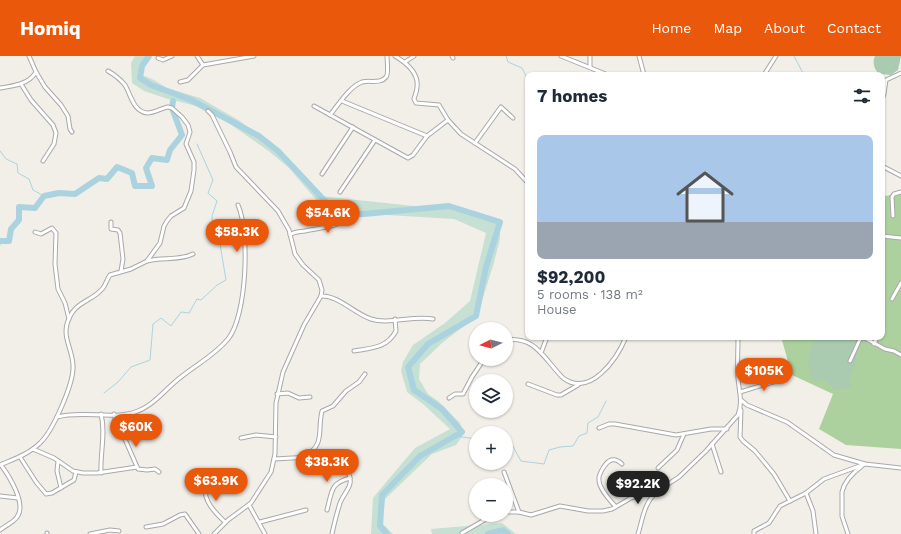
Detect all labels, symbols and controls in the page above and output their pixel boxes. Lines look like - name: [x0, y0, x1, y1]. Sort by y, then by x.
- text: Homiq: [20, 17, 81, 40]
- text: Home: [651, 20, 691, 36]
- text: Map: [713, 20, 742, 36]
- text: About: [764, 20, 805, 36]
- text: Contact: [827, 20, 881, 36]
- icon: filters: [851, 85, 873, 107]
- text: 7 homes: [537, 86, 607, 106]
- icon: home: [669, 161, 741, 233]
- pin: $54.6K: [295, 200, 361, 234]
- text: $54.6K: [306, 205, 350, 220]
- pin: $58.3K: [204, 219, 270, 253]
- text: $58.3K: [215, 224, 259, 239]
- text: $92,200: [537, 267, 605, 287]
- text: 5 rooms · 138 m²: [537, 287, 643, 302]
- text: House: [537, 302, 577, 317]
- north arrow: [469, 322, 513, 366]
- map controls: [469, 322, 513, 522]
- pin: $105K: [736, 358, 792, 392]
- text: $105K: [745, 363, 783, 378]
- button: layers: [469, 374, 513, 418]
- pin: $60K: [112, 414, 160, 448]
- text: $60K: [119, 419, 153, 434]
- button: +: [469, 426, 513, 470]
- pin: $38.3K: [294, 449, 360, 483]
- text: $38.3K: [305, 454, 349, 469]
- pin: $63.9K: [183, 468, 249, 502]
- pin: $92.2K: [605, 471, 671, 505]
- text: $63.9K: [194, 473, 238, 488]
- text: $92.2K: [616, 476, 660, 491]
- button: −: [469, 478, 513, 522]

